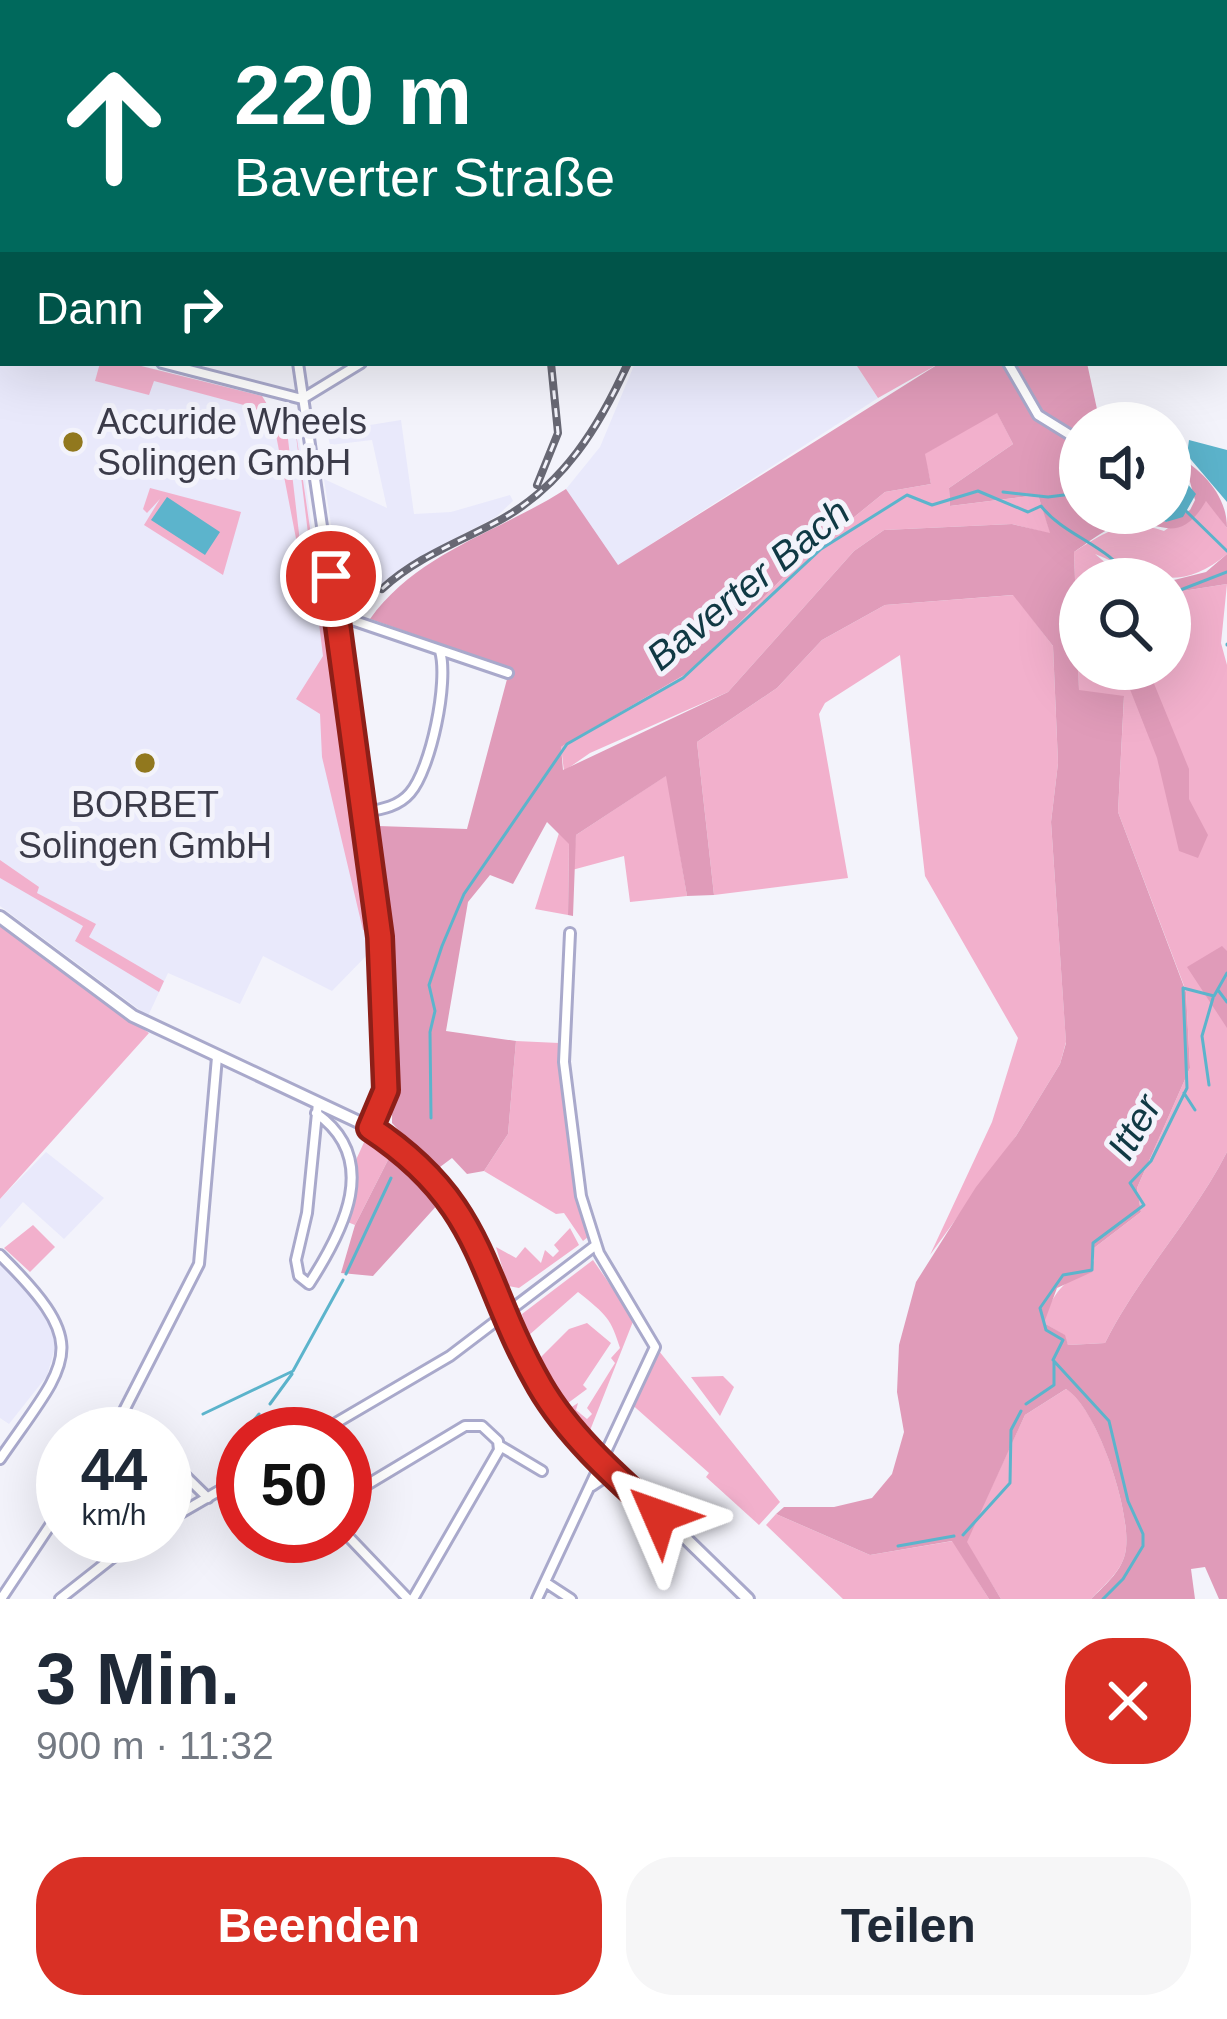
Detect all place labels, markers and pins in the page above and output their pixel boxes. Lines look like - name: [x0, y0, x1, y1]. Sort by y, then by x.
- place label: Accuride Wheels Solingen GmbH: [97, 401, 367, 483]
- marker: Accuride Wheels Solingen GmbH: [60, 429, 86, 455]
- pin: [280, 525, 382, 627]
- marker: BORBET Solingen GmbH: [132, 750, 158, 776]
- place label: BORBET Solingen GmbH: [18, 784, 272, 866]

